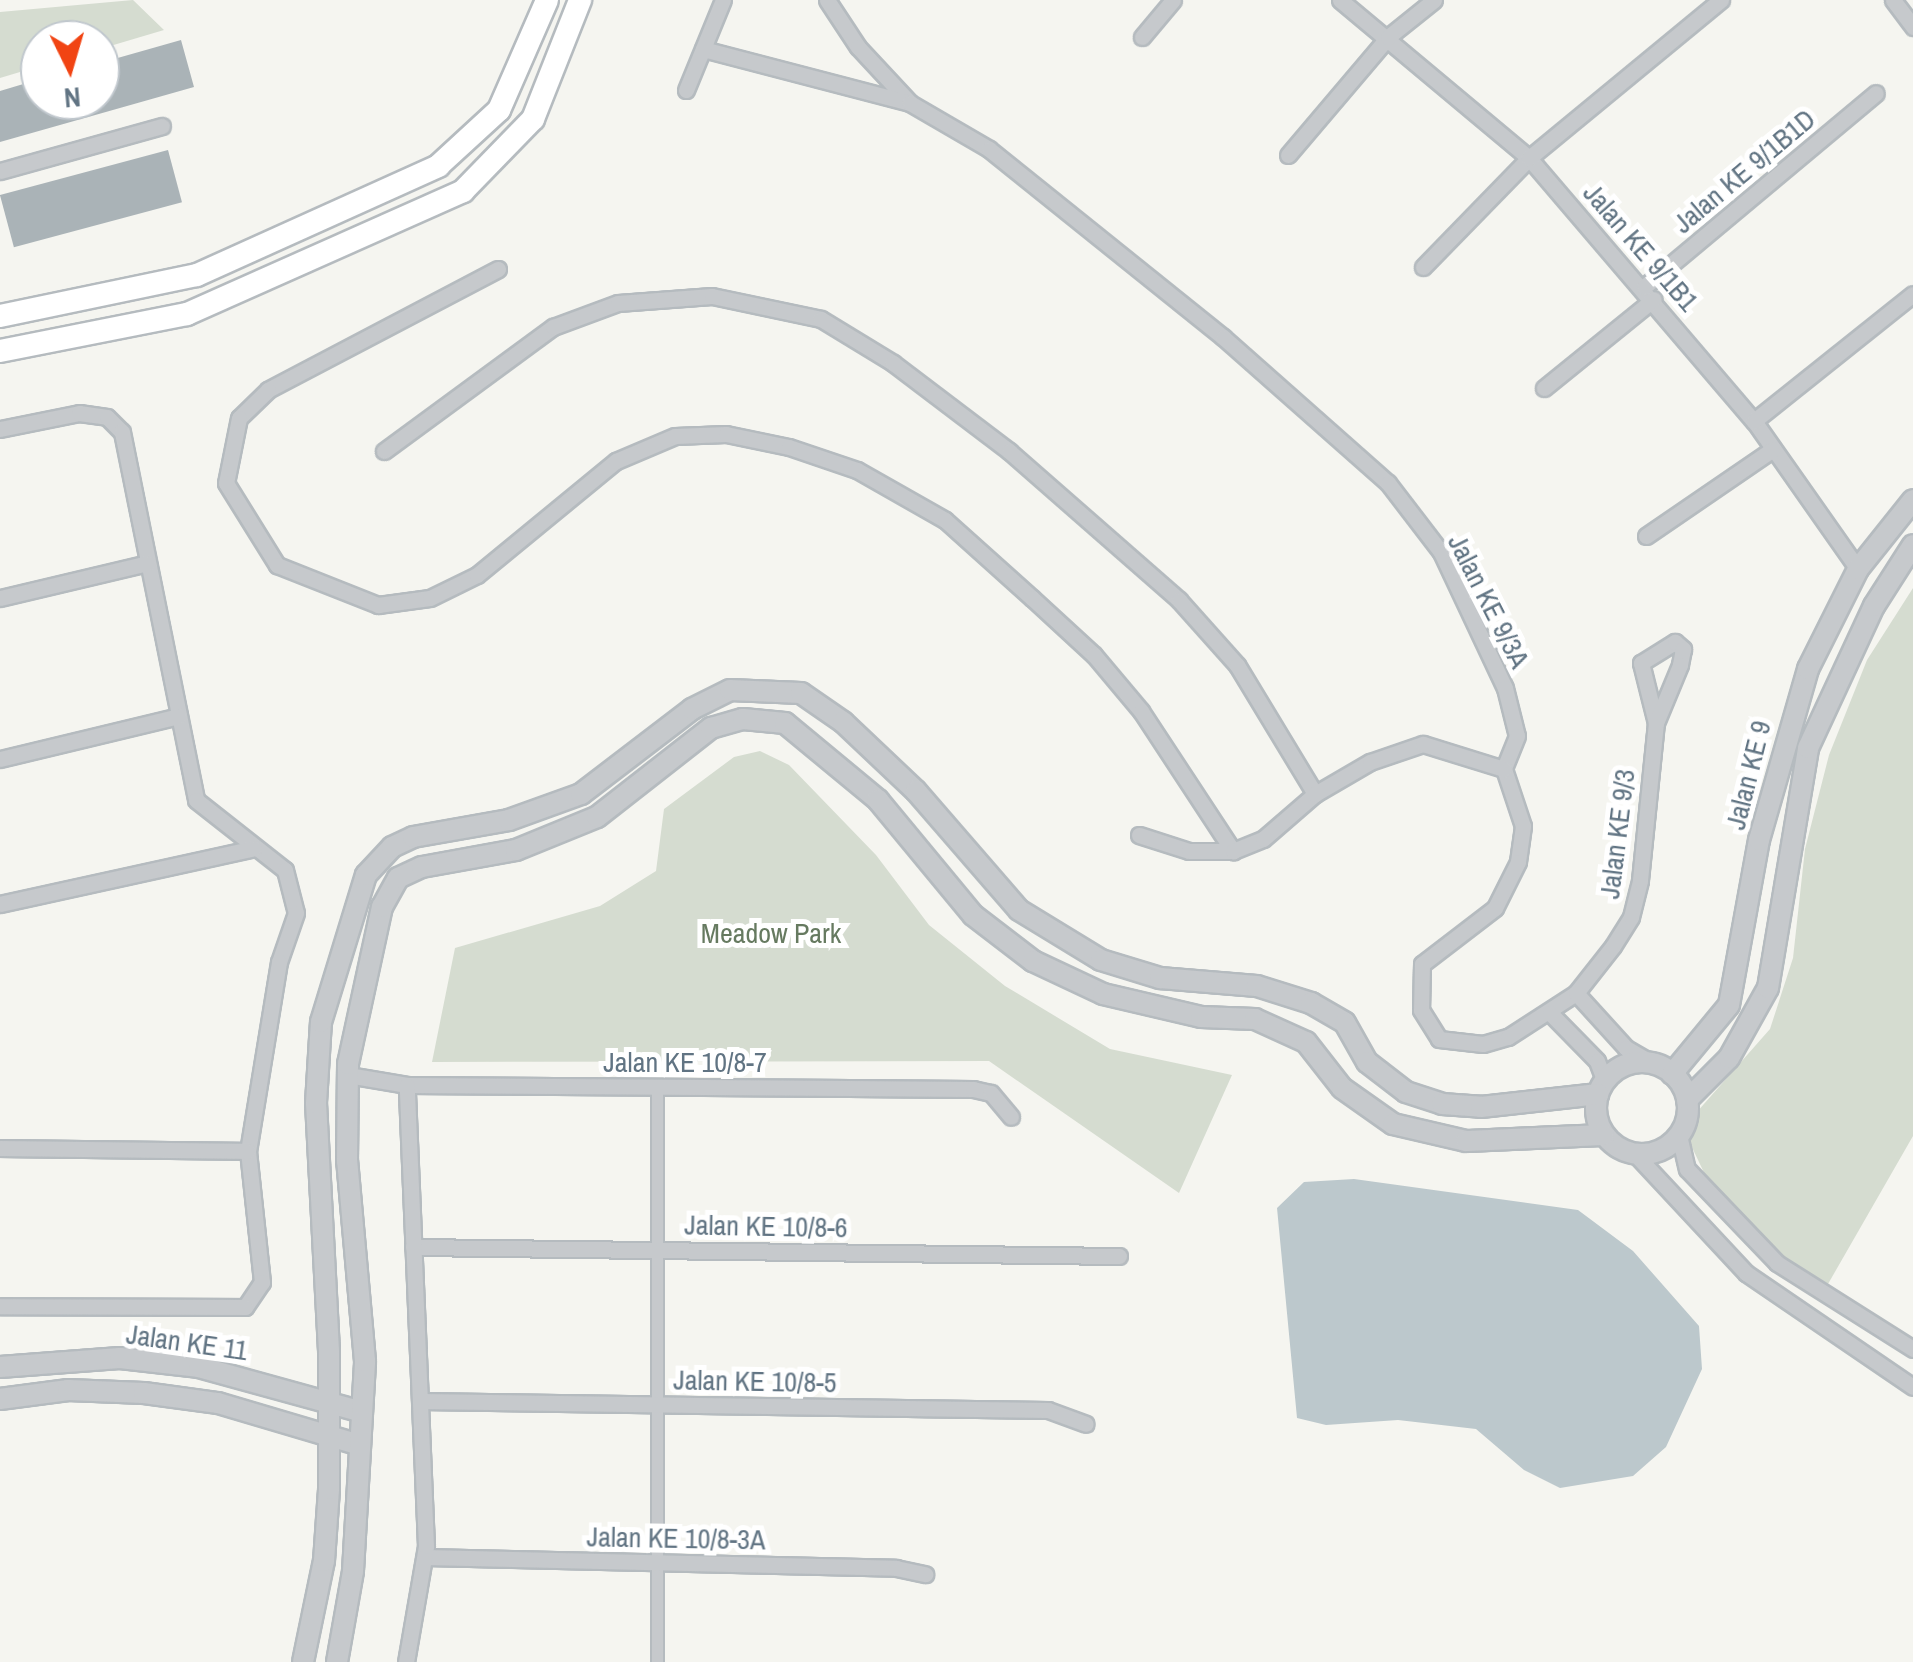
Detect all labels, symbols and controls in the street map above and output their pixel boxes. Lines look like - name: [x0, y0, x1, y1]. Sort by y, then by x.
- north arrow: [20, 20, 120, 120]
- text: N: [63, 78, 82, 118]
- street label: Jalan KE 9/1B1D: [1666, 102, 1822, 240]
- street label: Jalan KE 9/1B1: [1576, 176, 1706, 318]
- street label: Jalan KE 9/3A: [1441, 529, 1537, 673]
- street label: Jalan KE 9: [1718, 717, 1778, 833]
- street label: Jalan KE 9/3: [1592, 767, 1642, 901]
- park label: Meadow Park: [701, 916, 841, 950]
- street label: Jalan KE 10/8-7: [603, 1045, 767, 1079]
- street label: Jalan KE 10/8-6: [684, 1208, 848, 1244]
- street label: Jalan KE 11: [124, 1317, 250, 1367]
- street label: Jalan KE 10/8-5: [673, 1363, 837, 1399]
- street label: Jalan KE 10/8-3A: [586, 1520, 766, 1556]

